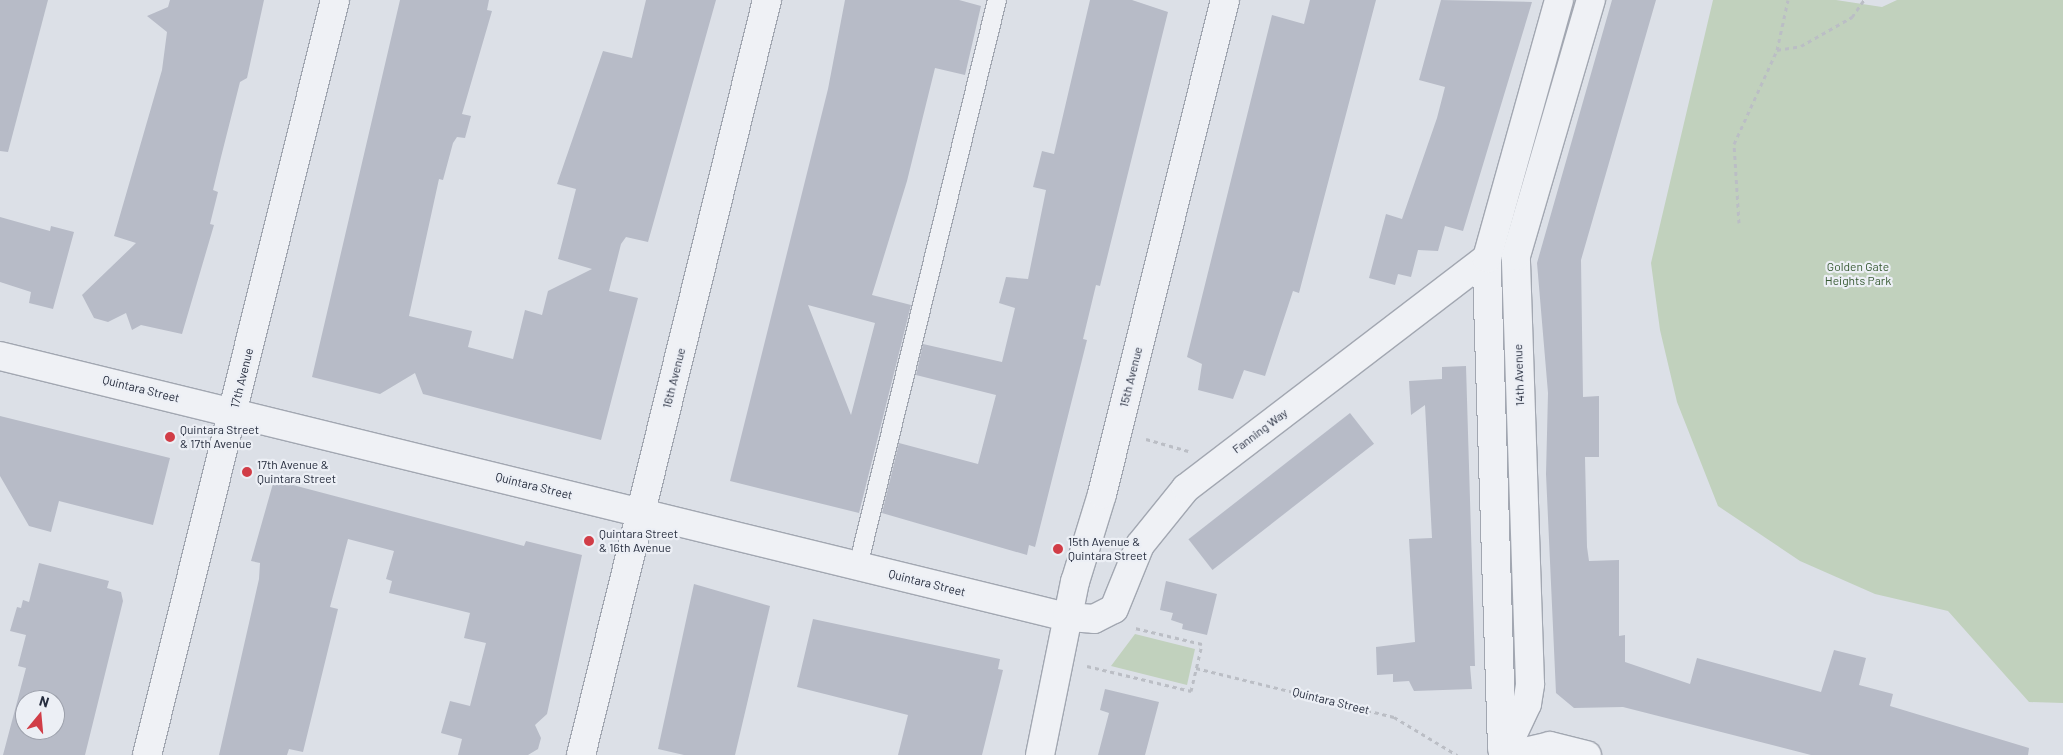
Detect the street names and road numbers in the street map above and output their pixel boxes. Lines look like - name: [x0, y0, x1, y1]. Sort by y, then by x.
- street label: 14th Avenue: [1511, 344, 1527, 406]
- street label: 15th Avenue: [1117, 345, 1145, 409]
- street label: 16th Avenue: [660, 346, 688, 410]
- street label: 17th Avenue: [228, 347, 256, 409]
- street label: Quintara Street: [101, 372, 181, 406]
- street label: Fanning Way: [1230, 406, 1290, 456]
- street label: Quintara Street: [494, 469, 574, 503]
- street label: Quintara Street: [887, 566, 967, 600]
- street label: Quintara Street: [1291, 684, 1371, 718]

